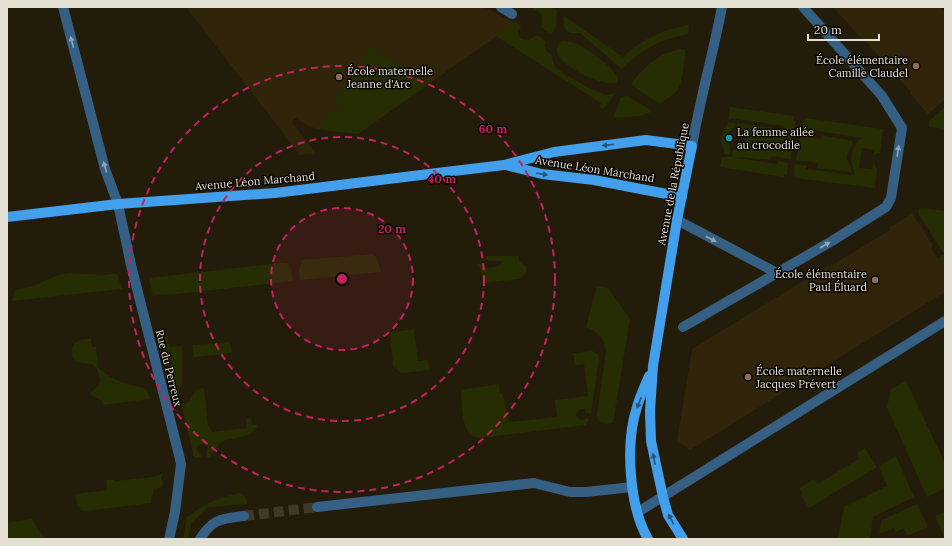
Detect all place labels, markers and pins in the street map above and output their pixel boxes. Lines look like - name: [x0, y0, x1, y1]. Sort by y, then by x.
- place label: École élémentaire Camille Claudel: [816, 53, 908, 80]
- marker: École élémentaire Camille Claudel: [911, 61, 921, 71]
- place label: École maternelle Jeanne d'Arc: [346, 64, 433, 91]
- marker: École maternelle Jeanne d'Arc: [334, 72, 344, 82]
- place label: La femme ailée au crocodile: [737, 125, 814, 152]
- marker: La femme ailée au crocodile: [724, 133, 734, 143]
- place label: École élémentaire Paul Éluard: [775, 267, 867, 294]
- centre of rings: [335, 272, 349, 286]
- marker: École élémentaire Paul Éluard: [870, 275, 880, 285]
- place label: École maternelle Jacques Prévert: [755, 364, 842, 391]
- marker: École maternelle Jacques Prévert: [743, 372, 753, 382]

